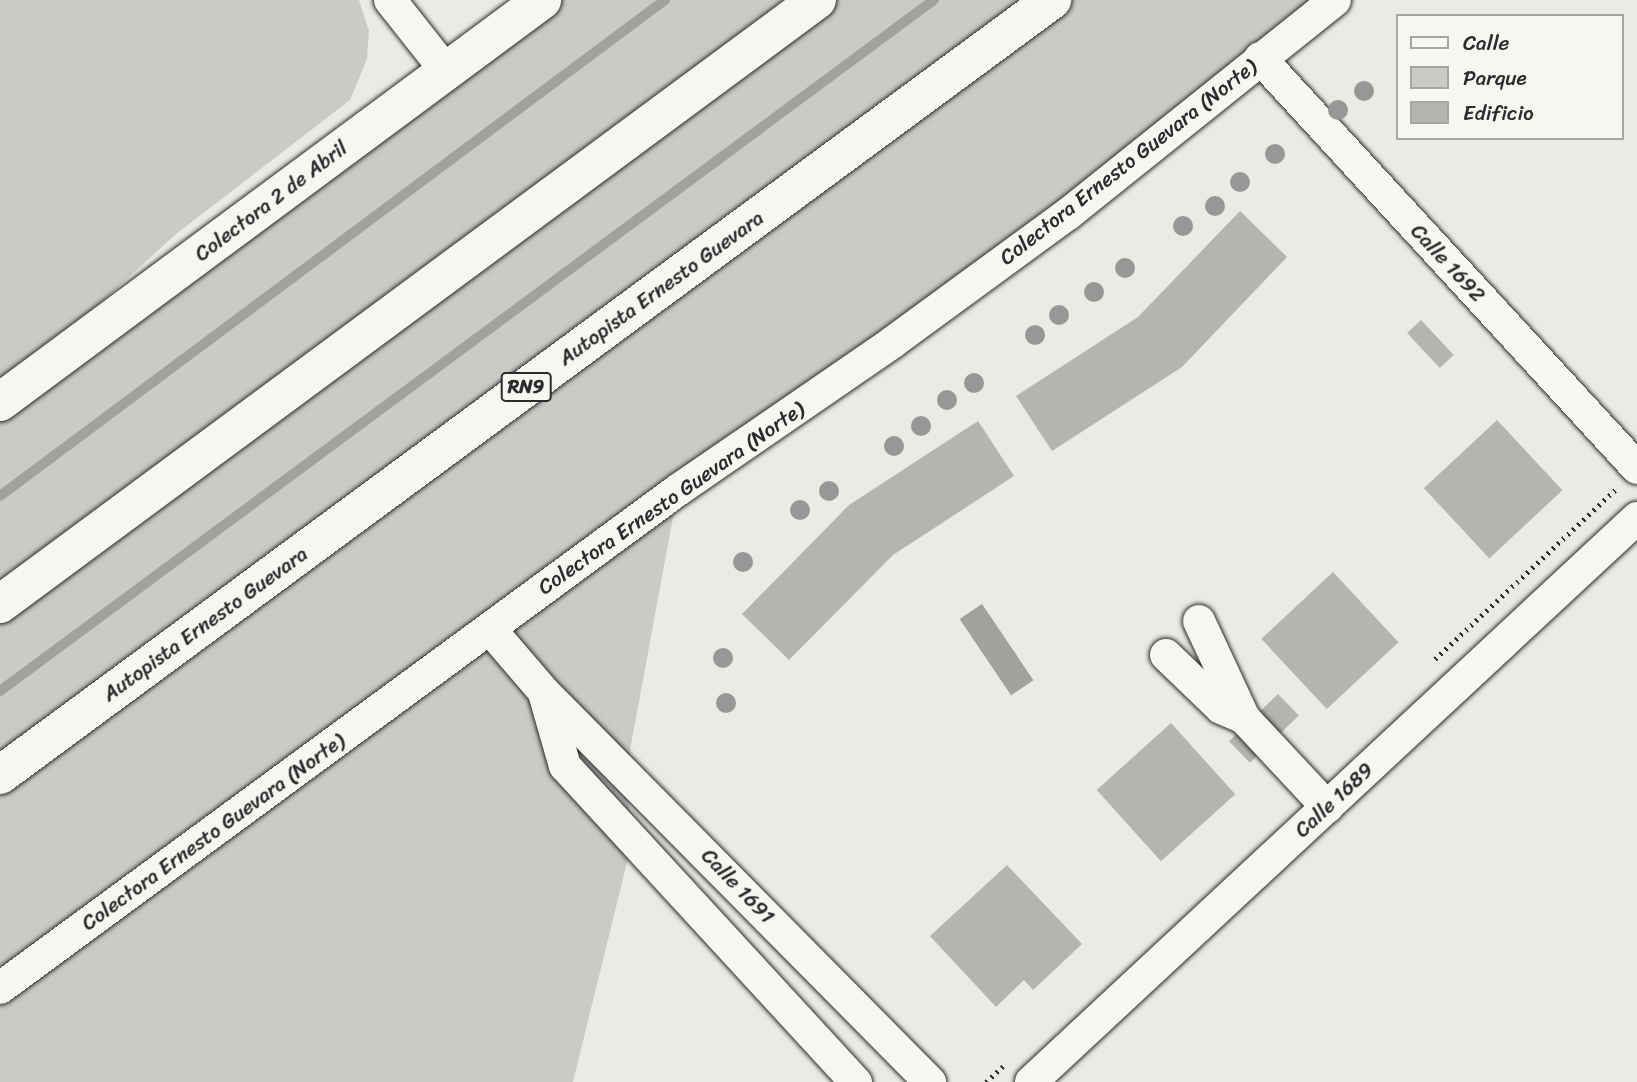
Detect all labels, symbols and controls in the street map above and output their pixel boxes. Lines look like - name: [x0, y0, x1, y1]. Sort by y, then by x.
- legend: [1396, 14, 1623, 140]
- text: Calle: [1463, 24, 1509, 62]
- street label: Colectora Ernesto Guevara (Norte): [994, 54, 1262, 270]
- text: Parque: [1463, 59, 1527, 97]
- text: Edificio: [1463, 94, 1534, 132]
- street label: Colectora 2 de Abril: [190, 135, 352, 267]
- street label: Autopista Ernesto Guevara: [554, 205, 768, 371]
- street label: Calle 1692: [1405, 219, 1491, 307]
- road number: RN9: [500, 372, 552, 402]
- street label: Colectora Ernesto Guevara (Norte): [533, 396, 809, 600]
- street label: Autopista Ernesto Guevara: [98, 541, 312, 707]
- street label: Colectora Ernesto Guevara (Norte): [76, 728, 350, 936]
- street label: Calle 1689: [1289, 757, 1379, 843]
- street label: Calle 1691: [696, 843, 780, 929]

